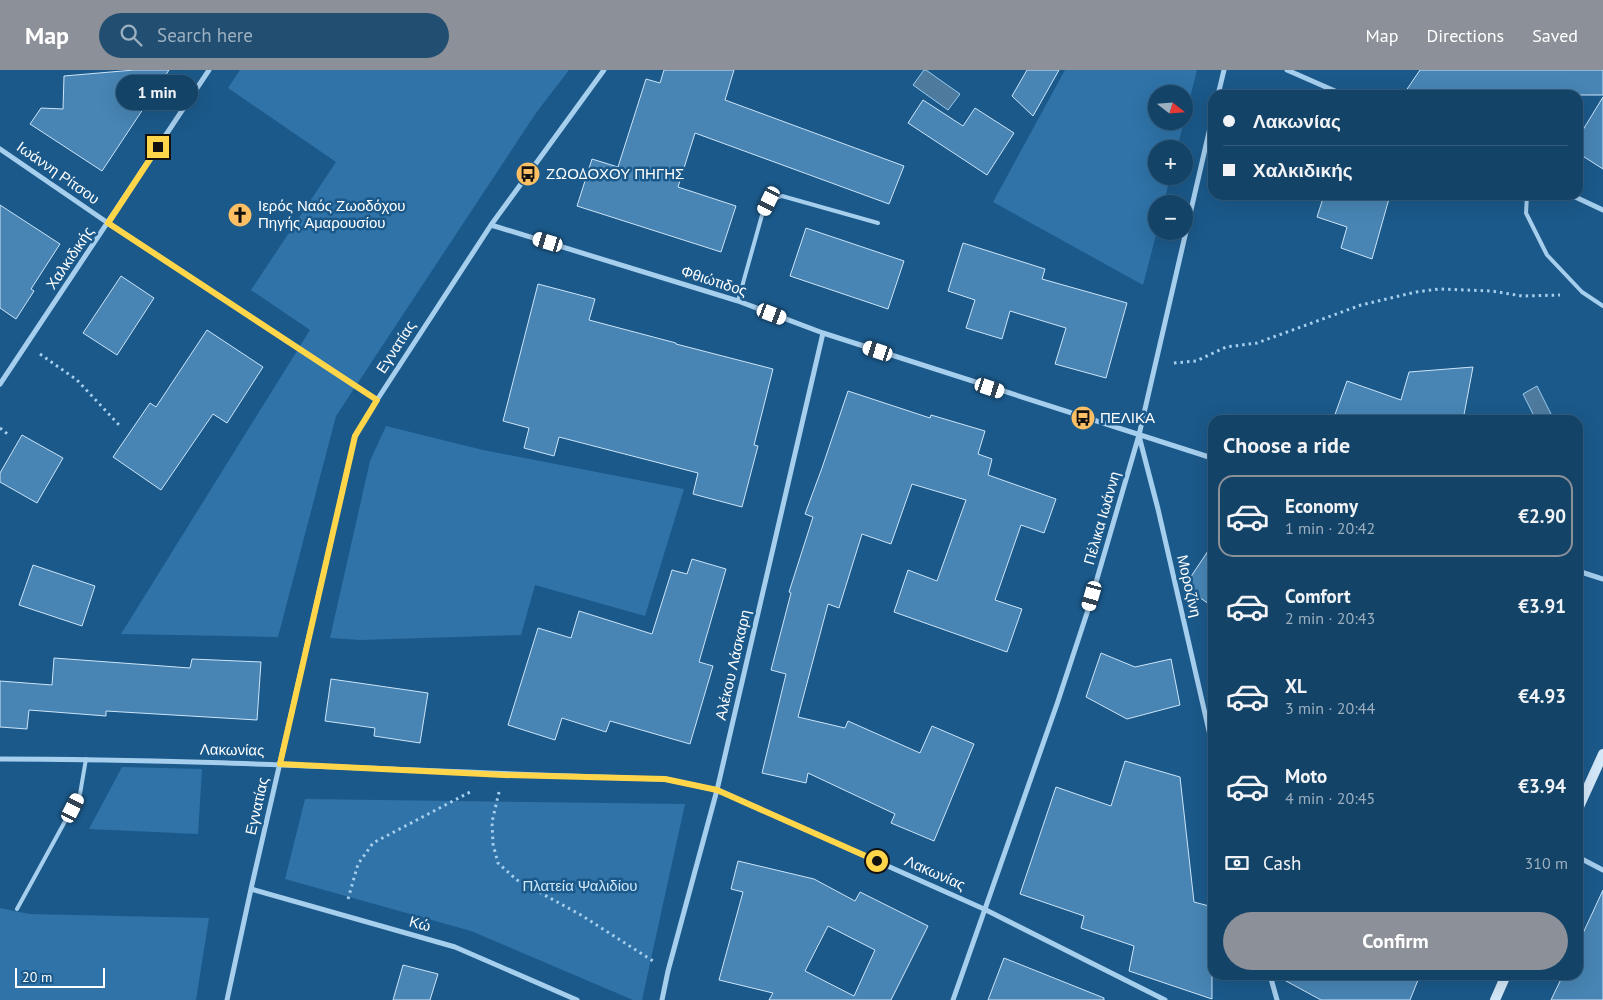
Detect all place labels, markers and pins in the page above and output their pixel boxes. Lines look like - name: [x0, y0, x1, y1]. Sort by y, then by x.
- bus stop icon: ΖΩΟΔΟΧΟΥ ΠΗΓΗΣ: [515, 161, 541, 187]
- place label: ΖΩΟΔΟΧΟΥ ΠΗΓΗΣ: [546, 164, 684, 183]
- place label: Ιερός Ναός Ζωοδόχου Πηγής Αμαρουσίου: [258, 196, 406, 232]
- church icon: Ιερός Ναός Ζωοδόχου Πηγής Αμαρουσίου: [227, 202, 253, 228]
- bus stop icon: ΠΕΛΙΚΑ: [1070, 405, 1096, 431]
- place label: ΠΕΛΙΚΑ: [1100, 408, 1155, 427]

